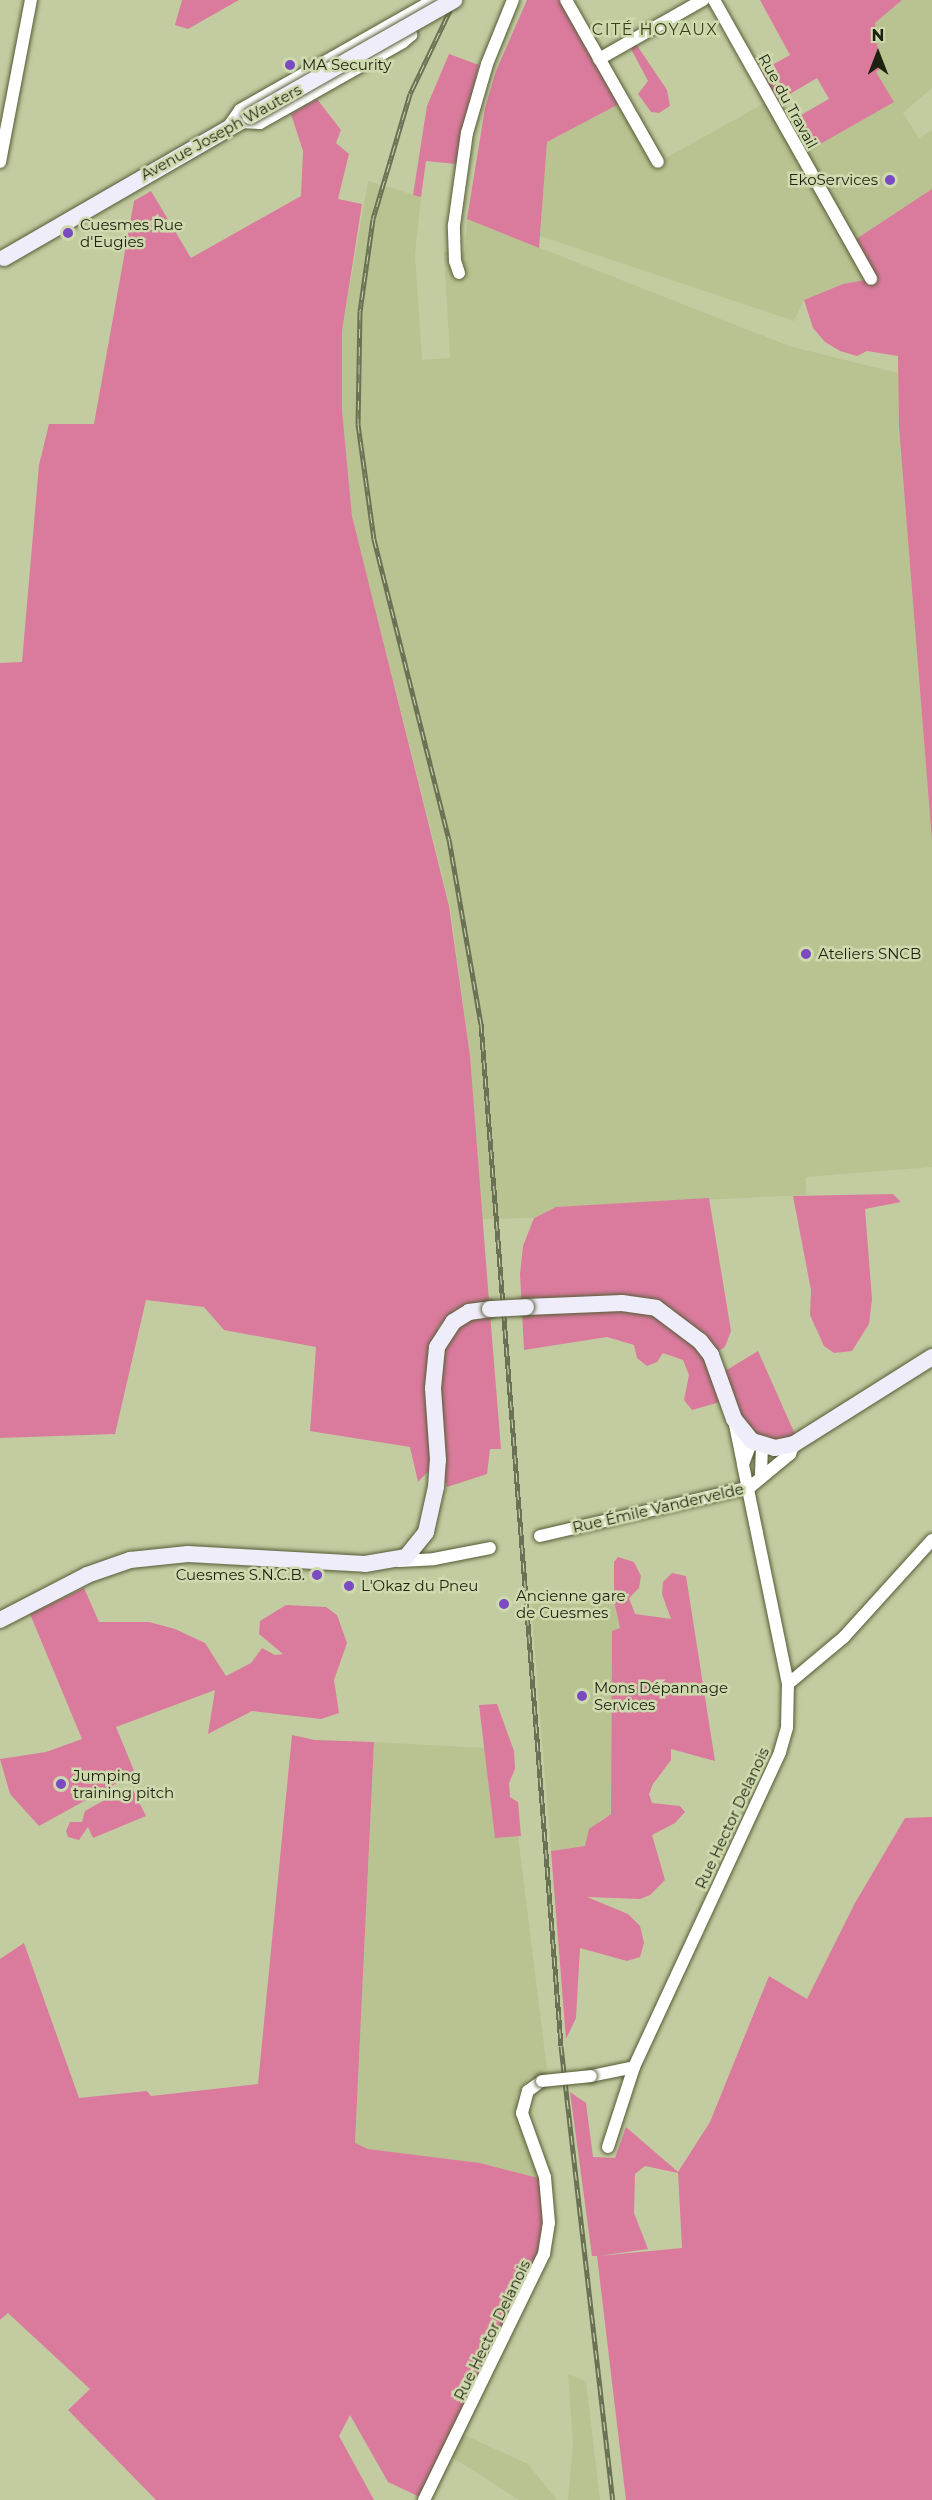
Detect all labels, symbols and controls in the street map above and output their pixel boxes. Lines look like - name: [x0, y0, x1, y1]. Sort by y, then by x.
- district label: CITÉ HOYAUX: [592, 20, 718, 40]
- north arrow: [848, 24, 908, 84]
- text: N: [872, 26, 884, 45]
- street label: Rue du Travail: [755, 51, 821, 151]
- place label: MA Security: [302, 56, 391, 74]
- marker: MA Security: [283, 58, 297, 72]
- street label: Avenue Joseph Wauters: [137, 80, 305, 184]
- place label: EkoServices: [789, 171, 878, 189]
- marker: EkoServices: [883, 173, 897, 187]
- place label: Cuesmes Rue d'Eugies: [80, 215, 183, 250]
- marker: Cuesmes Rue d'Eugies: [61, 226, 75, 240]
- place label: Ateliers SNCB: [818, 945, 921, 963]
- marker: Ateliers SNCB: [799, 947, 813, 961]
- street label: Rue Émile Vandervelde: [571, 1480, 745, 1536]
- place label: Cuesmes S.N.C.B.: [176, 1566, 305, 1584]
- marker: Cuesmes S.N.C.B.: [310, 1568, 324, 1582]
- place label: L'Okaz du Pneu: [361, 1577, 478, 1595]
- marker: L'Okaz du Pneu: [342, 1579, 356, 1593]
- place label: Ancienne gare de Cuesmes: [516, 1586, 626, 1621]
- marker: Ancienne gare de Cuesmes: [497, 1597, 511, 1611]
- place label: Mons Dépannage Services: [594, 1678, 728, 1713]
- marker: Mons Dépannage Services: [575, 1689, 589, 1703]
- street label: Rue Hector Delanois: [691, 1744, 773, 1892]
- place label: Jumping training pitch: [73, 1766, 174, 1801]
- marker: Jumping training pitch: [54, 1777, 68, 1791]
- street label: Rue Hector Delanois: [450, 2257, 534, 2403]

